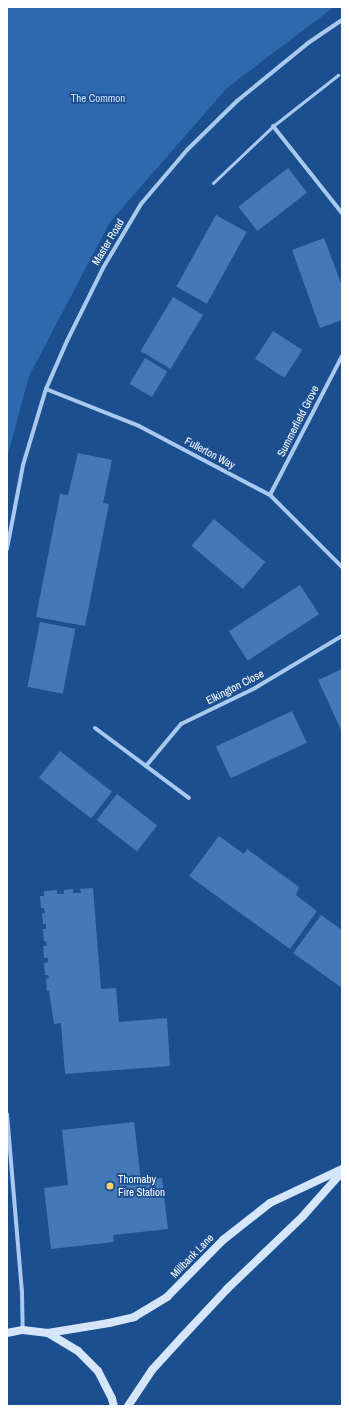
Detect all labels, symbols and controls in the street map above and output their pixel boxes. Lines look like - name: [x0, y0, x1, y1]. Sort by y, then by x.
- park label: The Common: [71, 91, 125, 105]
- street label: Master Road: [89, 216, 127, 268]
- street label: Summerfield Grove: [274, 383, 322, 459]
- street label: Fullerton Way: [182, 434, 238, 472]
- street label: Elkington Close: [204, 667, 266, 707]
- place label: Thornaby Fire Station: [118, 1173, 165, 1199]
- marker: Thornaby Fire Station: [105, 1181, 115, 1191]
- street label: Millbank Lane: [168, 1231, 216, 1281]

